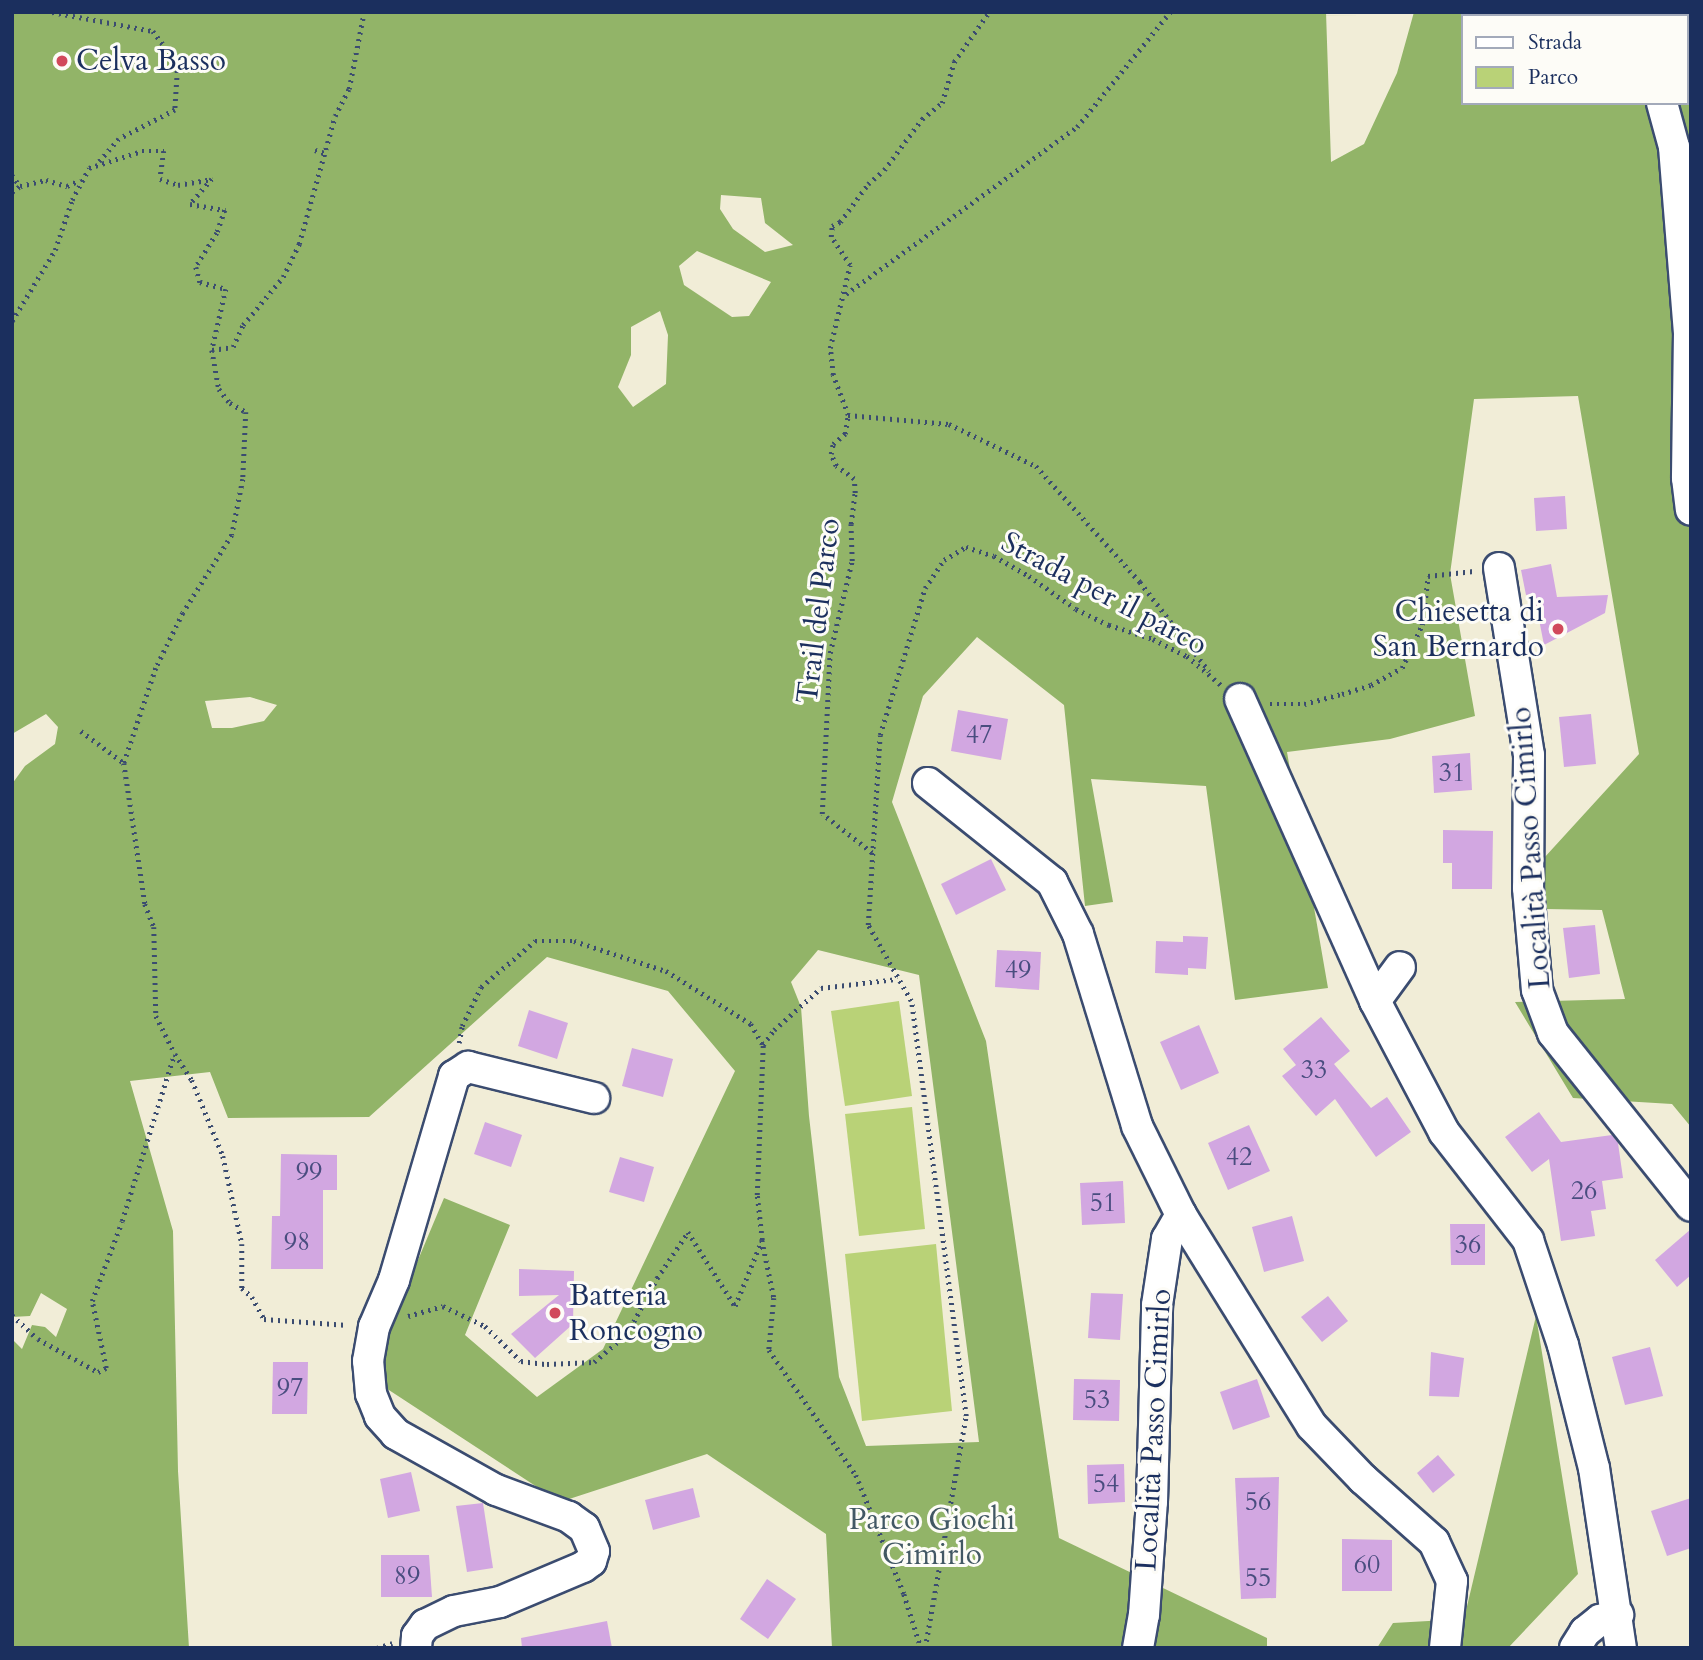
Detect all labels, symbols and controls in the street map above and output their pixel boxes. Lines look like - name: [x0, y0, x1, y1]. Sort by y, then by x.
- legend: [1462, 14, 1689, 105]
- text: Strada: [1528, 28, 1582, 57]
- place label: Celva Basso: [76, 43, 226, 79]
- marker: Celva Basso: [54, 53, 70, 69]
- text: Parco: [1528, 63, 1578, 92]
- street label: Trail del Parco: [790, 516, 848, 706]
- street label: Strada per il parco: [995, 525, 1213, 663]
- place label: Chiesetta di San Bernardo: [1373, 594, 1544, 664]
- marker: Chiesetta di San Bernardo: [1550, 621, 1566, 637]
- street label: Località Passo Cimirlo: [1503, 706, 1559, 990]
- house number: 47: [966, 719, 992, 751]
- house number: 31: [1439, 757, 1465, 789]
- house number: 49: [1005, 954, 1031, 986]
- house number: 33: [1301, 1054, 1327, 1086]
- house number: 42: [1226, 1141, 1252, 1173]
- house number: 99: [296, 1156, 322, 1188]
- house number: 26: [1571, 1175, 1597, 1207]
- house number: 51: [1090, 1187, 1116, 1219]
- house number: 98: [284, 1226, 310, 1258]
- house number: 36: [1455, 1229, 1481, 1261]
- place label: Batteria Roncogno: [569, 1278, 703, 1348]
- street label: Località Passo Cimirlo: [1129, 1288, 1179, 1572]
- marker: Batteria Roncogno: [547, 1305, 563, 1321]
- house number: 97: [277, 1372, 303, 1404]
- house number: 53: [1084, 1384, 1110, 1416]
- house number: 54: [1093, 1468, 1119, 1500]
- house number: 56: [1245, 1486, 1271, 1518]
- park label: Parco Giochi Cimirlo: [849, 1502, 1015, 1572]
- house number: 60: [1354, 1549, 1380, 1581]
- house number: 89: [394, 1560, 420, 1592]
- house number: 55: [1245, 1562, 1271, 1594]

